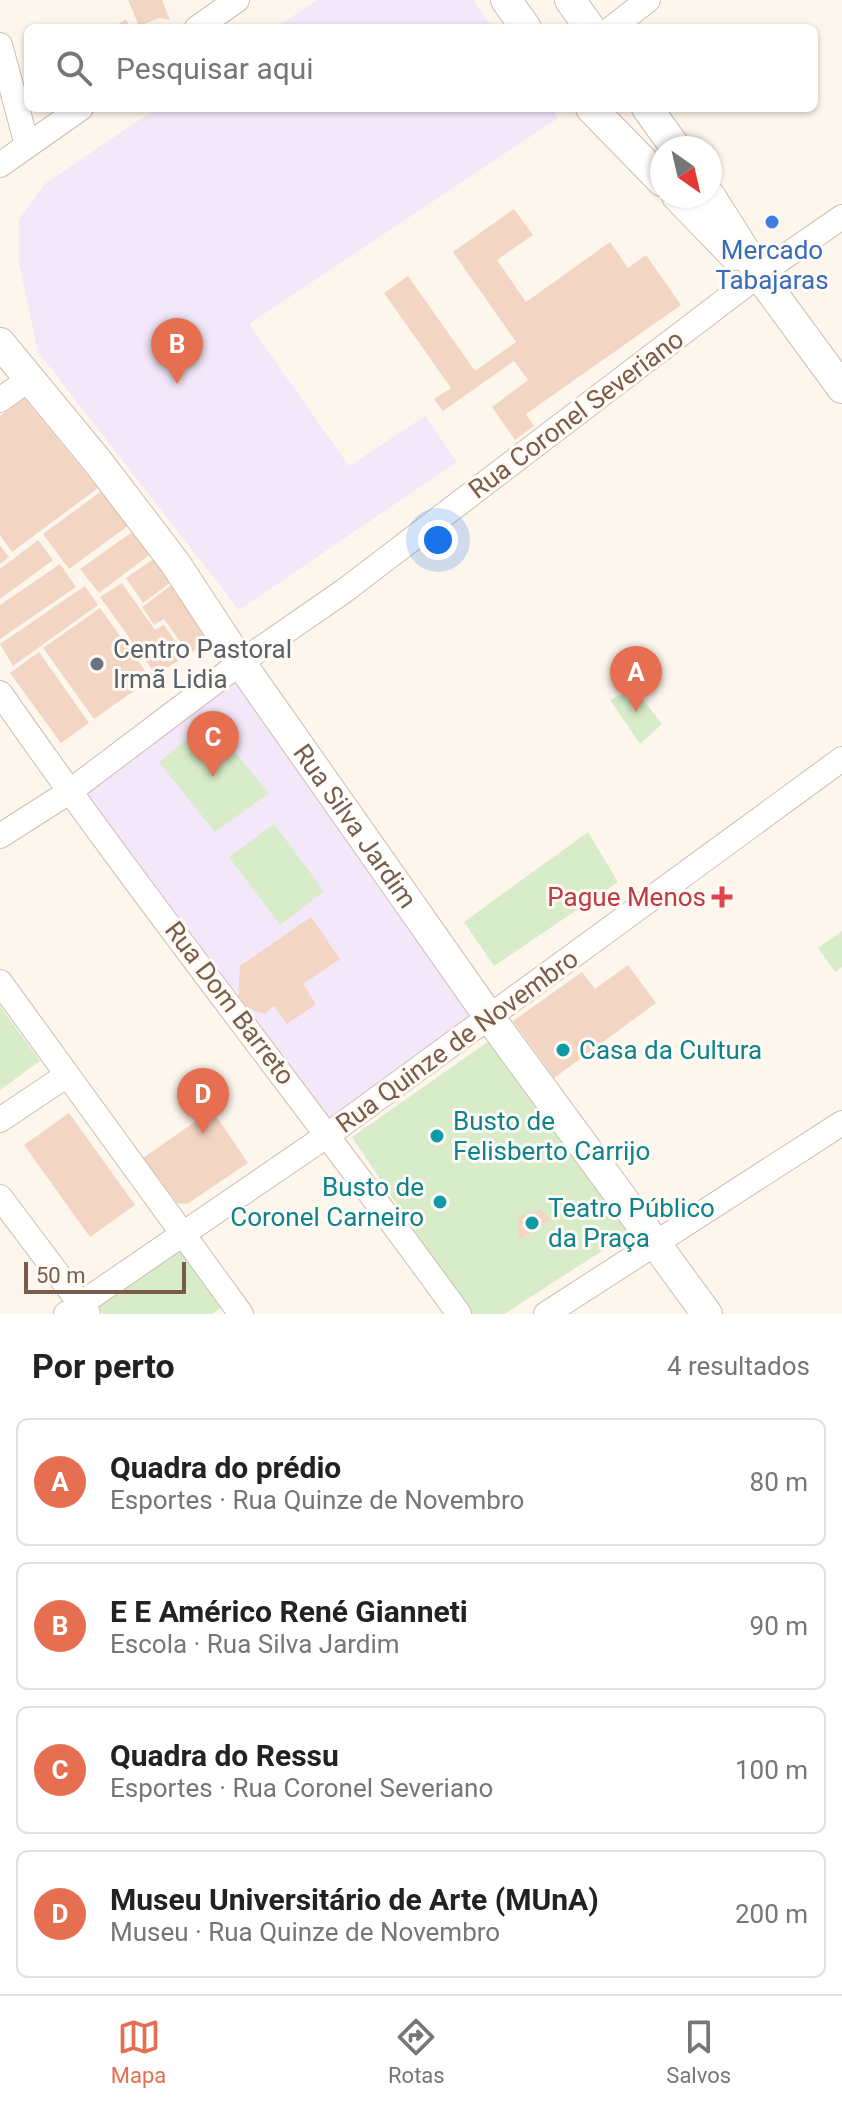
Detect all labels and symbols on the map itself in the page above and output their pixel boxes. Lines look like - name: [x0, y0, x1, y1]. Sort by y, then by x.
- north arrow: [650, 136, 722, 208]
- marker: Mercado Tabajaras: [763, 213, 781, 231]
- place label: Mercado Tabajaras: [715, 235, 829, 295]
- pin: B: [151, 318, 203, 384]
- street label: Rua Coronel Severiano: [463, 324, 689, 504]
- your location: [418, 520, 458, 560]
- place label: Centro Pastoral Irmã Lidia: [113, 634, 292, 694]
- pin: A: [610, 646, 662, 712]
- marker: Centro Pastoral Irmã Lidia: [88, 655, 106, 673]
- pin: C: [187, 711, 239, 777]
- street label: Rua Silva Jardim: [287, 738, 423, 914]
- place label: Pague Menos: [547, 882, 706, 912]
- marker: Pague Menos: [713, 888, 731, 906]
- street label: Rua Dom Barreto: [159, 915, 301, 1091]
- street label: Rua Quinze de Novembro: [330, 943, 584, 1139]
- place label: Casa da Cultura: [579, 1035, 762, 1065]
- marker: Casa da Cultura: [554, 1041, 572, 1059]
- pin: D: [177, 1068, 229, 1134]
- place label: Busto de Felisberto Carrijo: [453, 1106, 650, 1166]
- marker: Busto de Felisberto Carrijo: [428, 1127, 446, 1145]
- place label: Busto de Coronel Carneiro: [230, 1172, 424, 1232]
- marker: Busto de Coronel Carneiro: [431, 1193, 449, 1211]
- place label: Teatro Público da Praça: [548, 1193, 715, 1253]
- marker: Teatro Público da Praça: [523, 1214, 541, 1232]
- scale bar: [24, 1258, 186, 1294]

